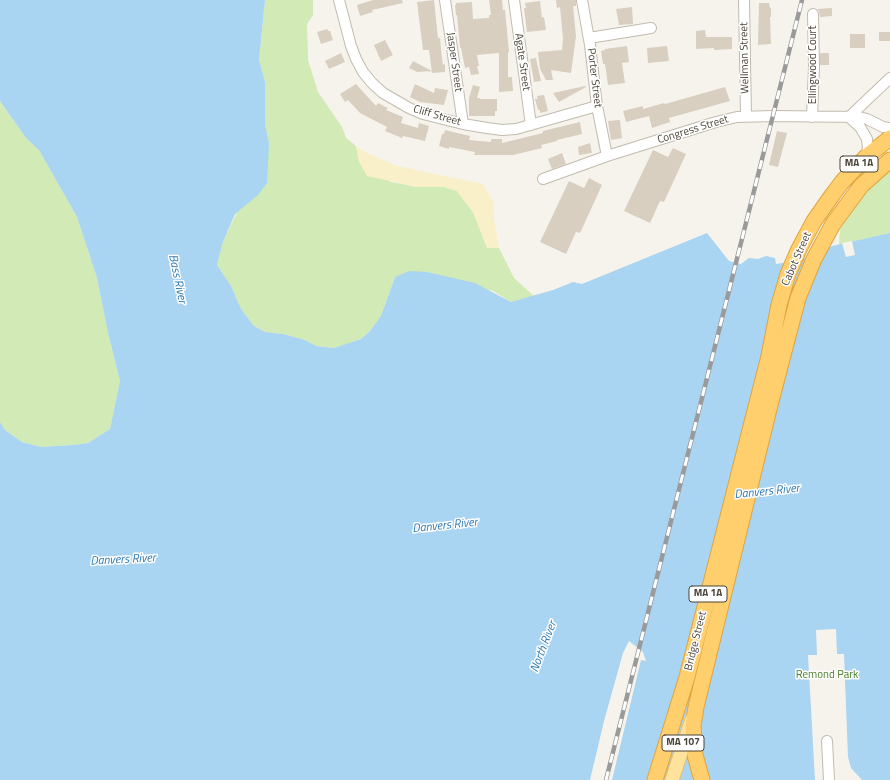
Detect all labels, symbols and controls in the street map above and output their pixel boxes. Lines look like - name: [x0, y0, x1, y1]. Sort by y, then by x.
- street label: Wellman Street: [738, 22, 752, 94]
- street label: Ellingwood Court: [806, 26, 820, 104]
- street label: Jasper Street: [443, 32, 465, 92]
- street label: Agate Street: [511, 32, 533, 92]
- street label: Porter Street: [584, 47, 604, 109]
- street label: Cliff Street: [412, 103, 462, 129]
- street label: Congress Street: [656, 113, 730, 147]
- road number: MA 1A: [840, 156, 878, 172]
- street label: Cabot Street: [779, 230, 815, 288]
- water label: Bass River: [165, 253, 189, 305]
- water label: Danvers River: [734, 481, 800, 503]
- water label: Danvers River: [412, 515, 478, 537]
- water label: Danvers River: [90, 551, 156, 569]
- road number: MA 1A: [689, 586, 727, 602]
- street label: Bridge Street: [682, 610, 710, 672]
- water label: North River: [528, 619, 560, 675]
- park label: Remond Park: [796, 668, 858, 682]
- road number: MA 107: [662, 735, 704, 751]

